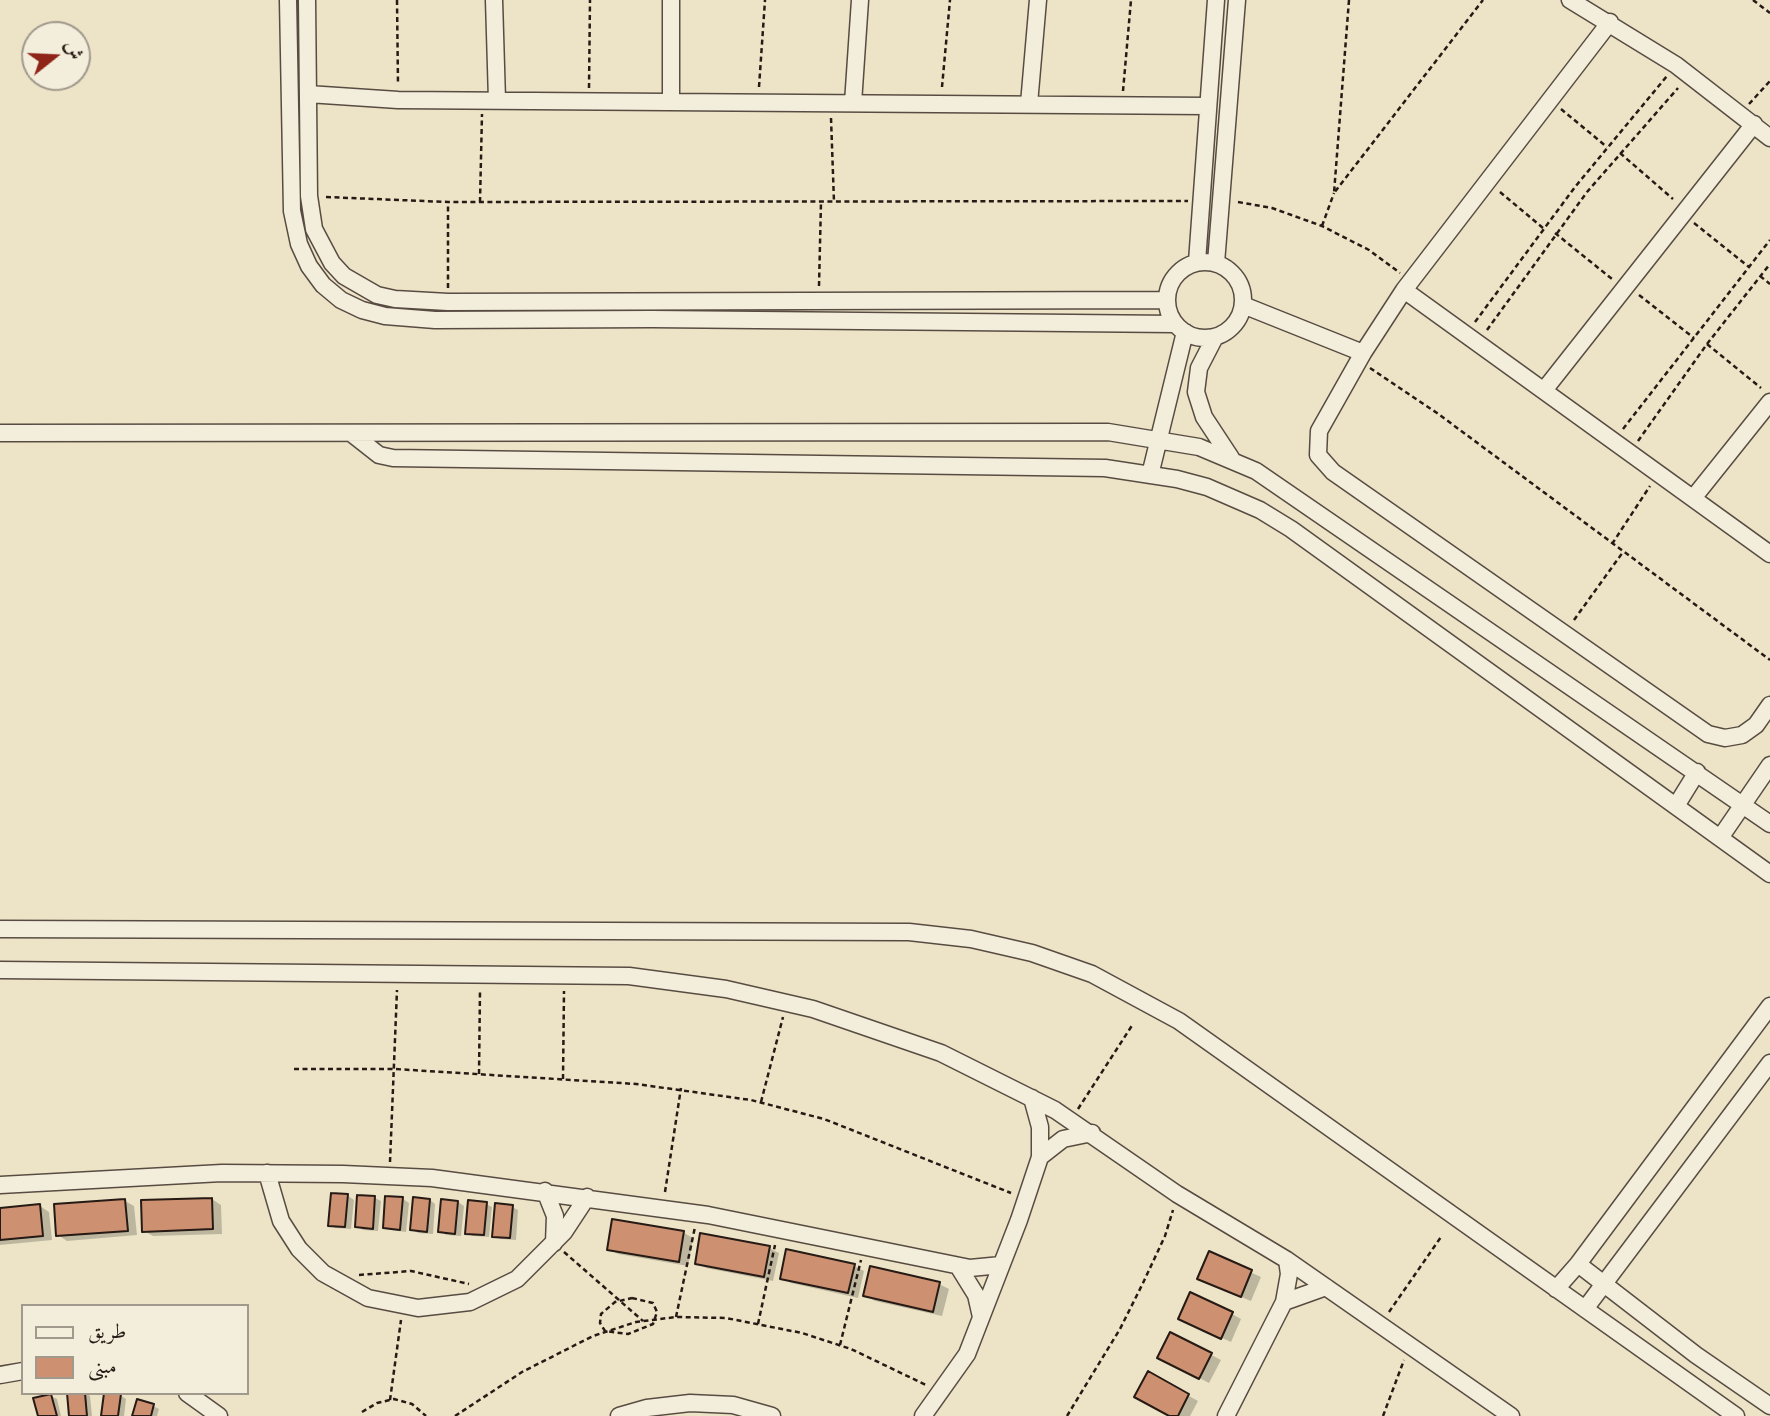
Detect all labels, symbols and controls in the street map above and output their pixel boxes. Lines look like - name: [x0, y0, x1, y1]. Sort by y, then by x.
- north arrow: [21, 21, 91, 91]
- text: ش: [59, 37, 89, 63]
- legend: [21, 1304, 248, 1395]
- text: طريق: [88, 1317, 126, 1345]
- text: مبنى: [88, 1352, 117, 1380]

